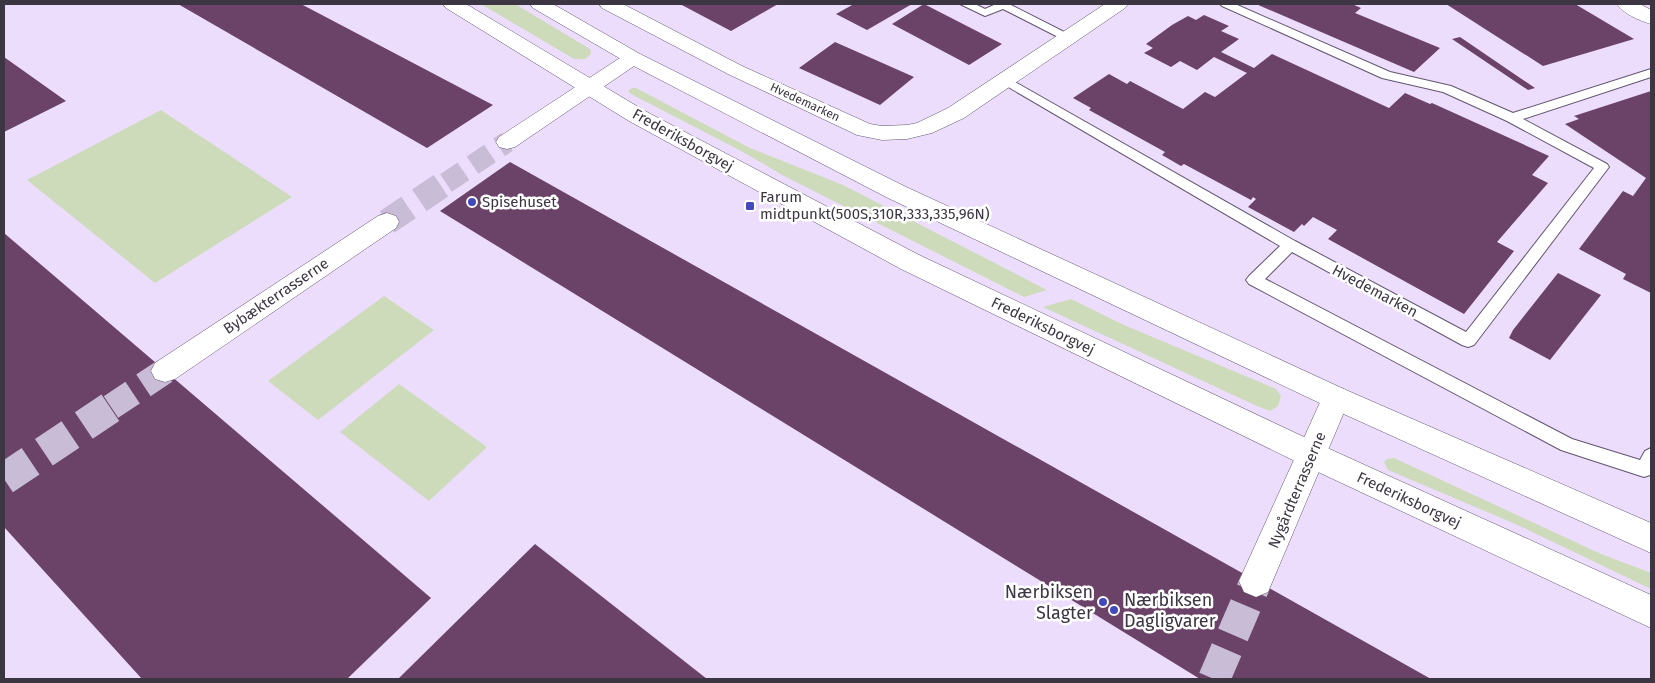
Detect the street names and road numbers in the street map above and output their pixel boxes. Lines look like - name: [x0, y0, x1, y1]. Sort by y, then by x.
- street label: Hvedemarken: [768, 80, 842, 124]
- street label: Frederiksborgvej: [629, 105, 737, 175]
- street label: Bybækterrasserne: [220, 254, 332, 338]
- street label: Hvedemarken: [1329, 261, 1421, 321]
- street label: Frederiksborgvej: [988, 293, 1098, 359]
- street label: Nygårdterrasserne: [1264, 429, 1330, 551]
- street label: Frederiksborgvej: [1354, 468, 1464, 532]

